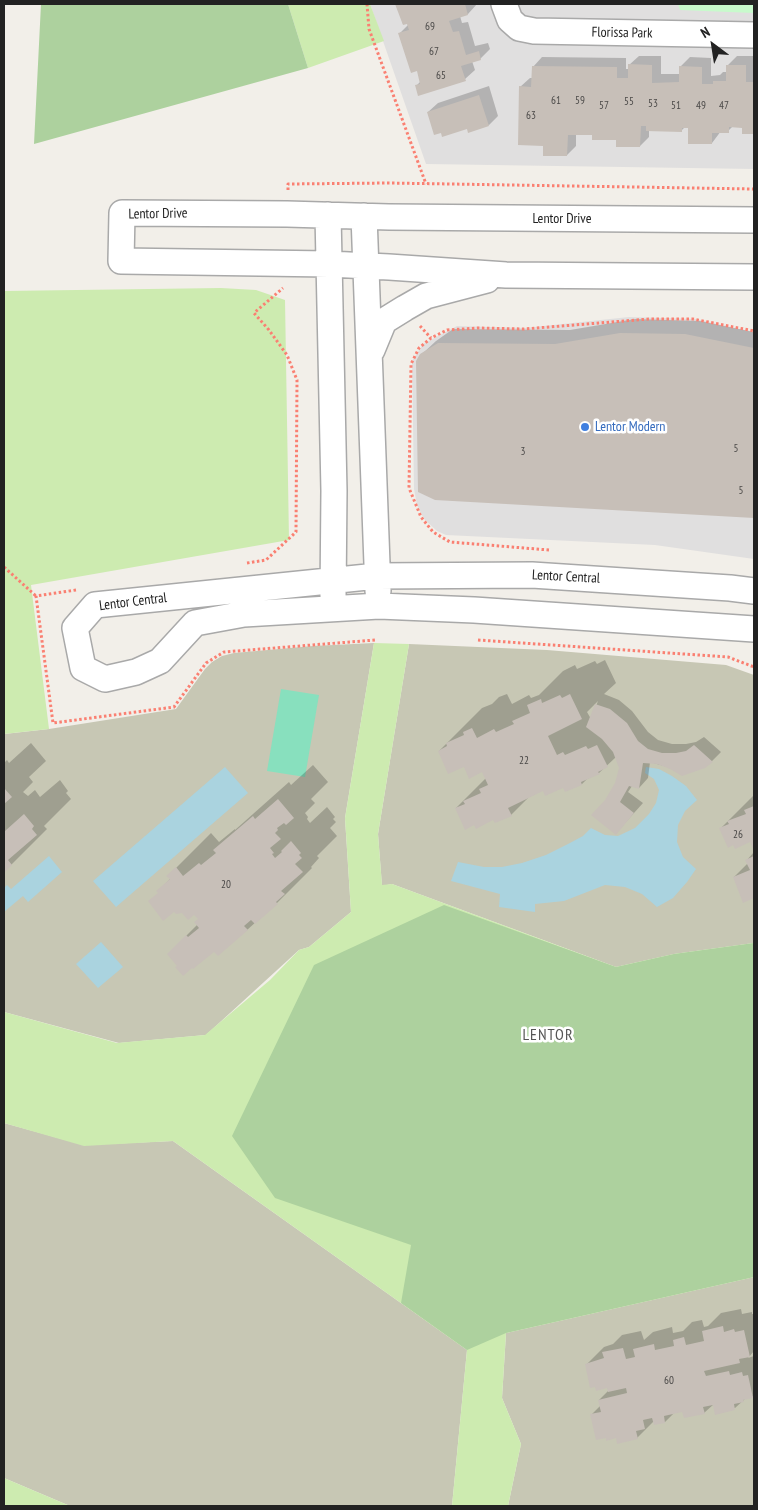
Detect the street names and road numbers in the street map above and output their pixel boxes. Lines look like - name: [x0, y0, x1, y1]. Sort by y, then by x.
- street label: Florissa Park: [591, 24, 653, 42]
- street label: Lentor Drive: [128, 205, 188, 223]
- street label: Lentor Drive: [532, 211, 592, 227]
- street label: Lentor Central: [532, 567, 600, 587]
- street label: Lentor Central: [98, 590, 168, 614]

